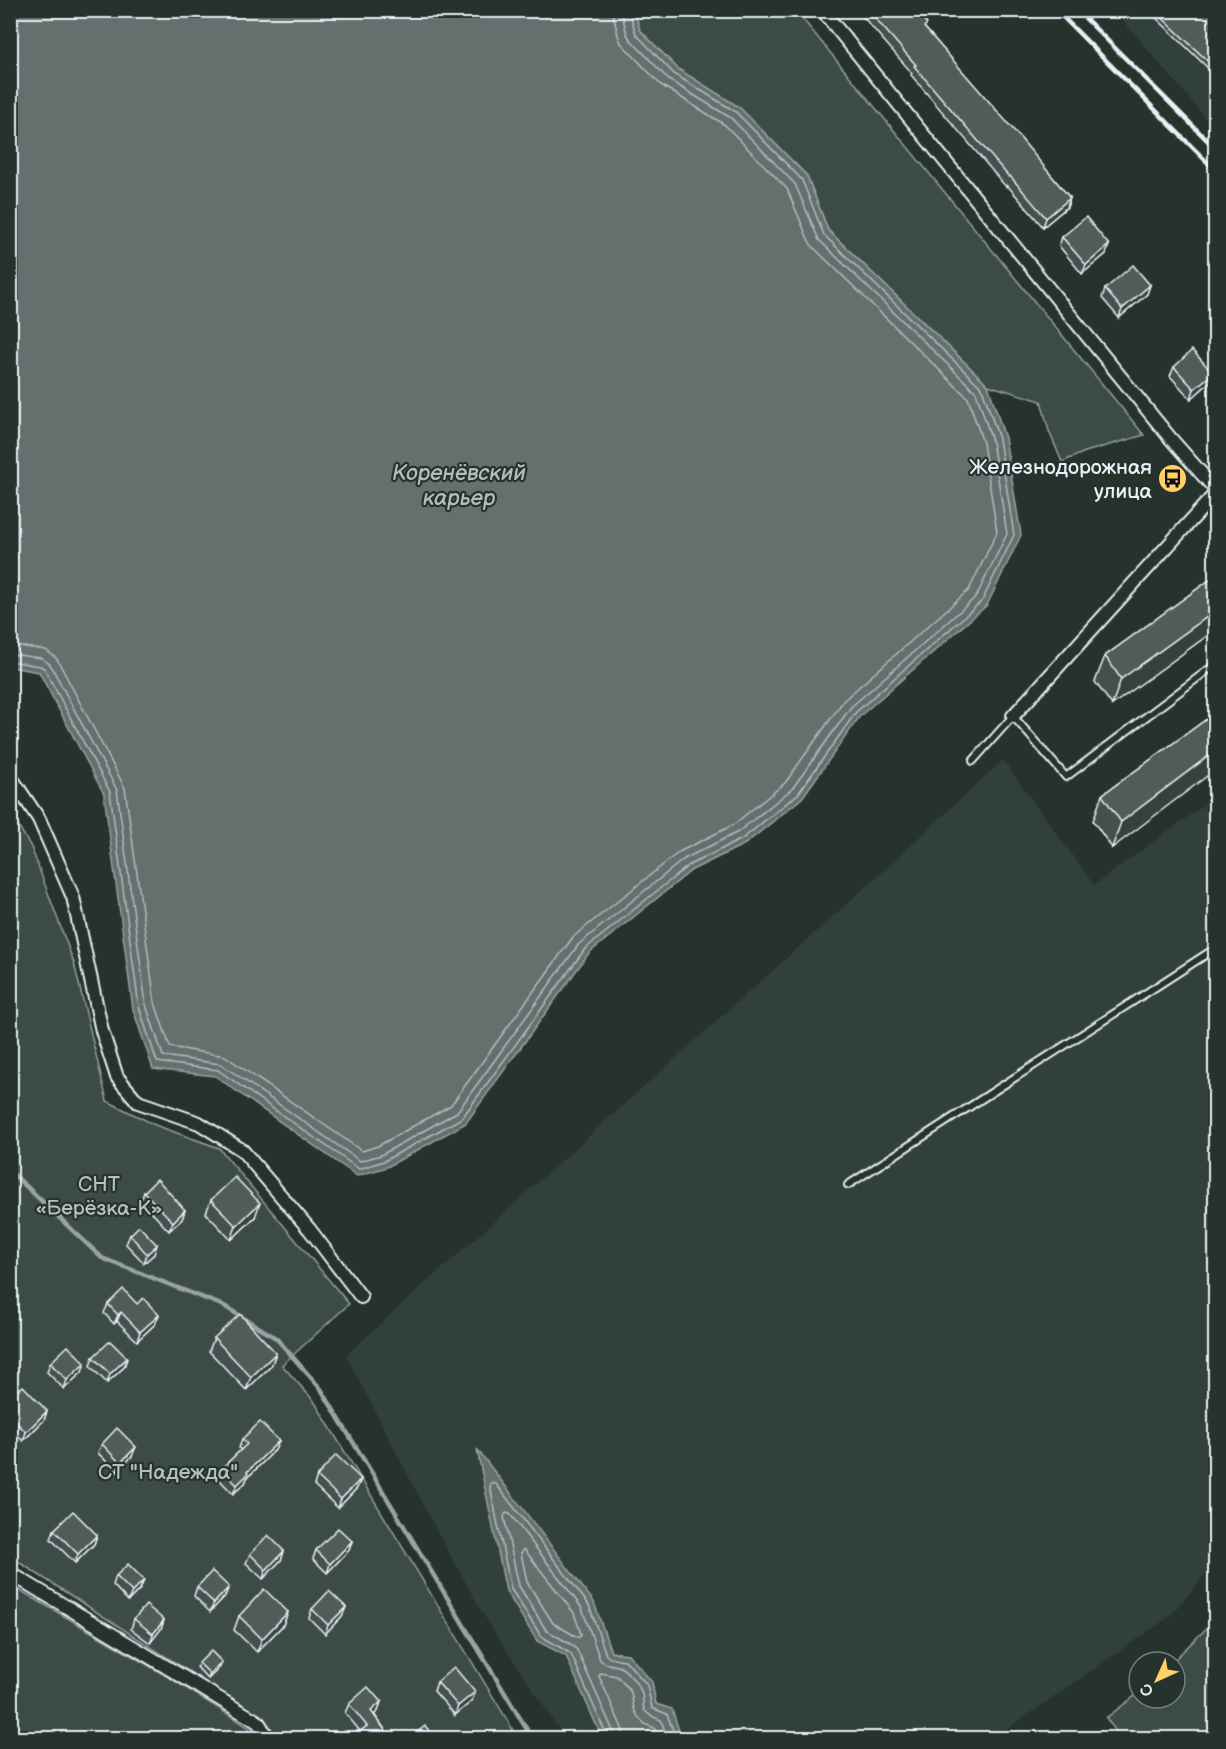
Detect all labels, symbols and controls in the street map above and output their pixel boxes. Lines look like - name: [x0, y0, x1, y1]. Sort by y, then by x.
- place label: Железнодорожная улица: [969, 455, 1153, 504]
- water label: Коренёвский карьер: [392, 460, 526, 512]
- bus stop icon: Железнодорожная улица: [1157, 463, 1189, 495]
- park label: СНТ «Берёзка-К»: [36, 1172, 163, 1221]
- park label: СТ "Надежда": [98, 1460, 238, 1485]
- north arrow: [1127, 1650, 1187, 1710]
- text: С: [1137, 1679, 1158, 1700]

